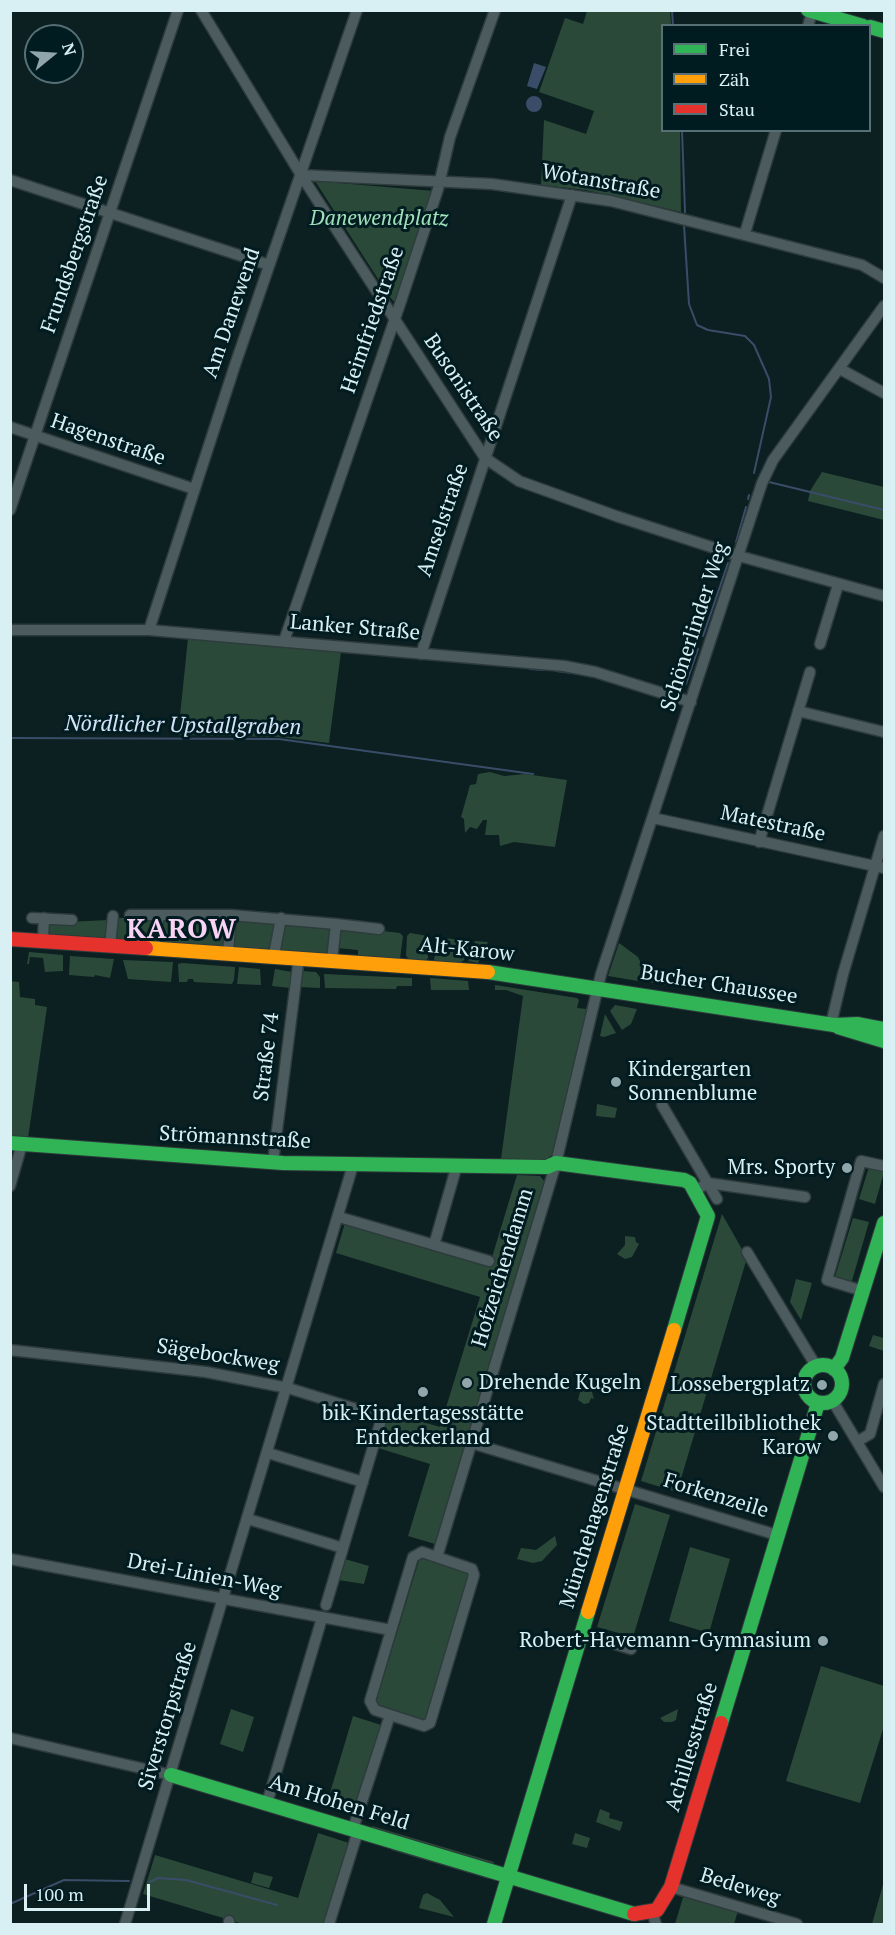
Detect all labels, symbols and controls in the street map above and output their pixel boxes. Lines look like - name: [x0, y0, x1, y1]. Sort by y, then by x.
- north arrow: [24, 24, 84, 84]
- legend: [661, 24, 871, 132]
- text: Frei: [719, 37, 750, 61]
- text: N: [57, 40, 82, 58]
- text: Zäh: [719, 67, 750, 91]
- text: Stau: [719, 97, 755, 121]
- street label: Wotanstraße: [540, 159, 662, 205]
- street label: Frundsbergstraße: [36, 172, 114, 336]
- park label: Danewendplatz: [310, 206, 448, 232]
- street label: Heimfriedstraße: [336, 243, 410, 397]
- street label: Am Danewend: [198, 245, 266, 381]
- street label: Busonistraße: [418, 330, 508, 446]
- street label: Hagenstraße: [47, 409, 169, 471]
- street label: Amselstraße: [412, 460, 474, 580]
- street label: Schönerlinder Weg: [656, 539, 734, 715]
- street label: Lanker Straße: [289, 610, 421, 646]
- water label: Nördlicher Upstallgraben: [65, 711, 301, 741]
- street label: Matestraße: [718, 801, 828, 847]
- district label: KAROW: [126, 914, 238, 946]
- street label: Alt-Karow: [418, 932, 516, 968]
- street label: Bucher Chaussee: [639, 960, 799, 1010]
- street label: Straße 74: [249, 1011, 285, 1103]
- place label: Kindergarten Sonnenblume: [628, 1057, 757, 1107]
- marker: Kindergarten Sonnenblume: [609, 1075, 623, 1089]
- street label: Strömannstraße: [158, 1121, 312, 1155]
- place label: Mrs. Sporty: [727, 1155, 835, 1181]
- marker: Mrs. Sporty: [840, 1161, 854, 1175]
- street label: Hofzeichendamm: [467, 1186, 539, 1350]
- street label: Sägebockweg: [155, 1334, 281, 1378]
- place label: Drehende Kugeln: [479, 1370, 641, 1396]
- place label: Lossebergplatz: [670, 1372, 810, 1398]
- marker: Drehende Kugeln: [460, 1376, 474, 1390]
- marker: Lossebergplatz: [815, 1378, 829, 1392]
- marker: bik-Kindertagesstätte Entdeckerland: [416, 1385, 430, 1399]
- place label: bik-Kindertagesstätte Entdeckerland: [322, 1401, 524, 1451]
- place label: Stadtteilbibliothek Karow: [646, 1411, 821, 1461]
- street label: Münchehagenstraße: [555, 1421, 635, 1611]
- marker: Stadtteilbibliothek Karow: [826, 1429, 840, 1443]
- street label: Forkenzeile: [660, 1468, 772, 1524]
- street label: Drei-Linien-Weg: [125, 1549, 283, 1603]
- place label: Robert-Havemann-Gymnasium: [519, 1628, 811, 1654]
- marker: Robert-Havemann-Gymnasium: [816, 1634, 830, 1648]
- street label: Siverstorpstraße: [133, 1638, 203, 1794]
- street label: Achillesstraße: [660, 1679, 724, 1815]
- street label: Am Hohen Feld: [266, 1770, 412, 1836]
- street label: Bedeweg: [697, 1863, 783, 1911]
- scale bar: [27, 1872, 153, 1910]
- text: 100 m: [35, 1882, 84, 1906]

